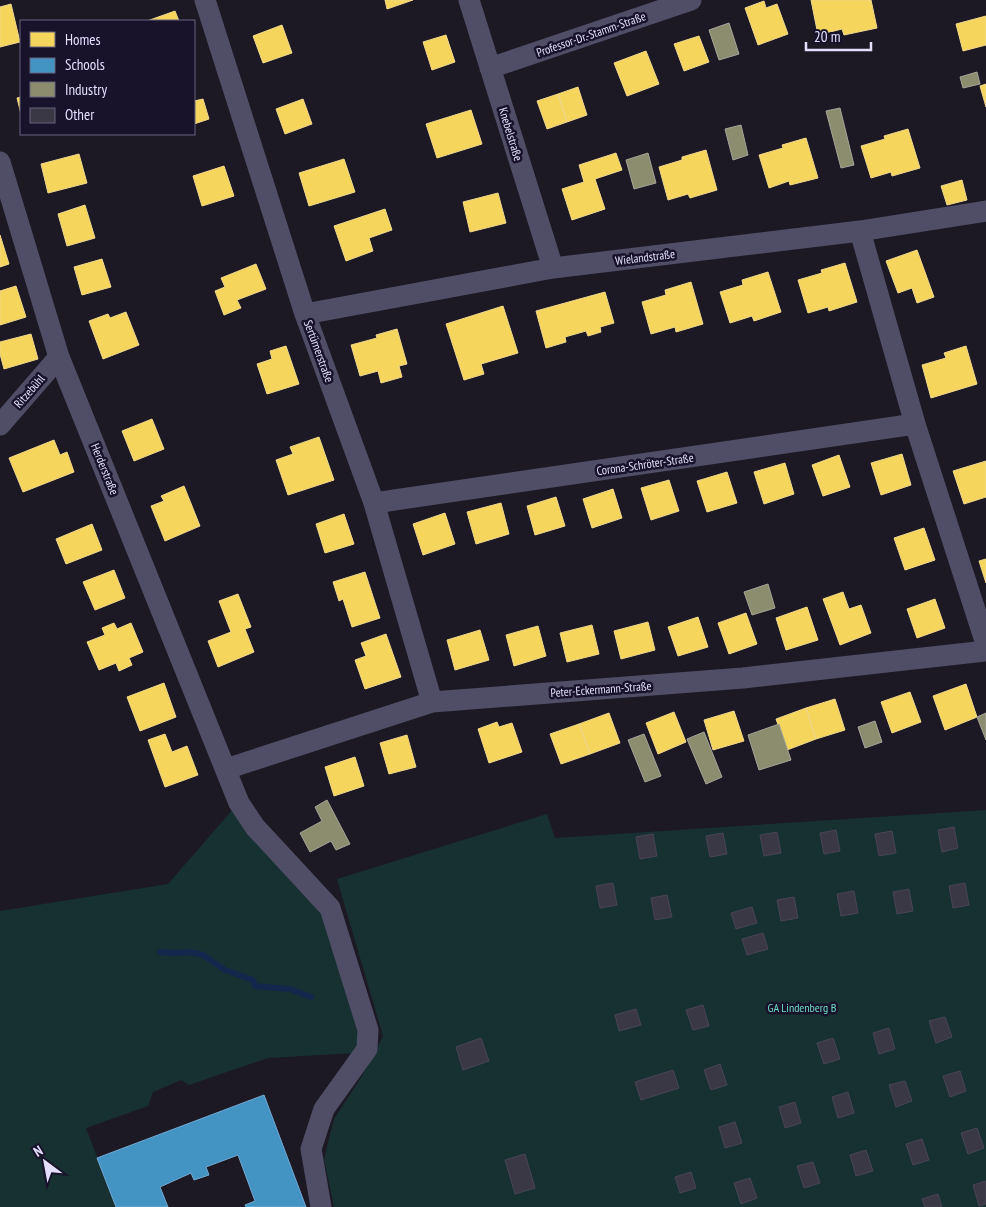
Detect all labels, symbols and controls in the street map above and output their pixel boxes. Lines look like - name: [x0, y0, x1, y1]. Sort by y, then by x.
- street label: Professor-Dr.-Stamm-Straße: [534, 8, 648, 60]
- legend: [20, 20, 195, 135]
- scale bar: [806, 20, 871, 52]
- text: 20 m: [814, 27, 840, 46]
- text: Homes: [65, 30, 101, 49]
- text: Schools: [65, 55, 105, 74]
- text: Industry: [65, 80, 107, 99]
- text: Other: [65, 105, 95, 124]
- street label: Knebelstraße: [496, 105, 526, 163]
- street label: Wielandstraße: [614, 246, 676, 268]
- street label: Sertürnerstraße: [301, 318, 337, 384]
- street label: Ritzebühl: [10, 371, 48, 411]
- street label: Herderstraße: [88, 441, 122, 497]
- street label: Corona-Schröter-Straße: [596, 450, 695, 478]
- street label: Peter-Eckermann-Straße: [550, 678, 652, 700]
- park label: GA Lindenberg B: [768, 1000, 837, 1015]
- north arrow: [20, 1137, 70, 1187]
- text: N: [30, 1141, 46, 1161]

